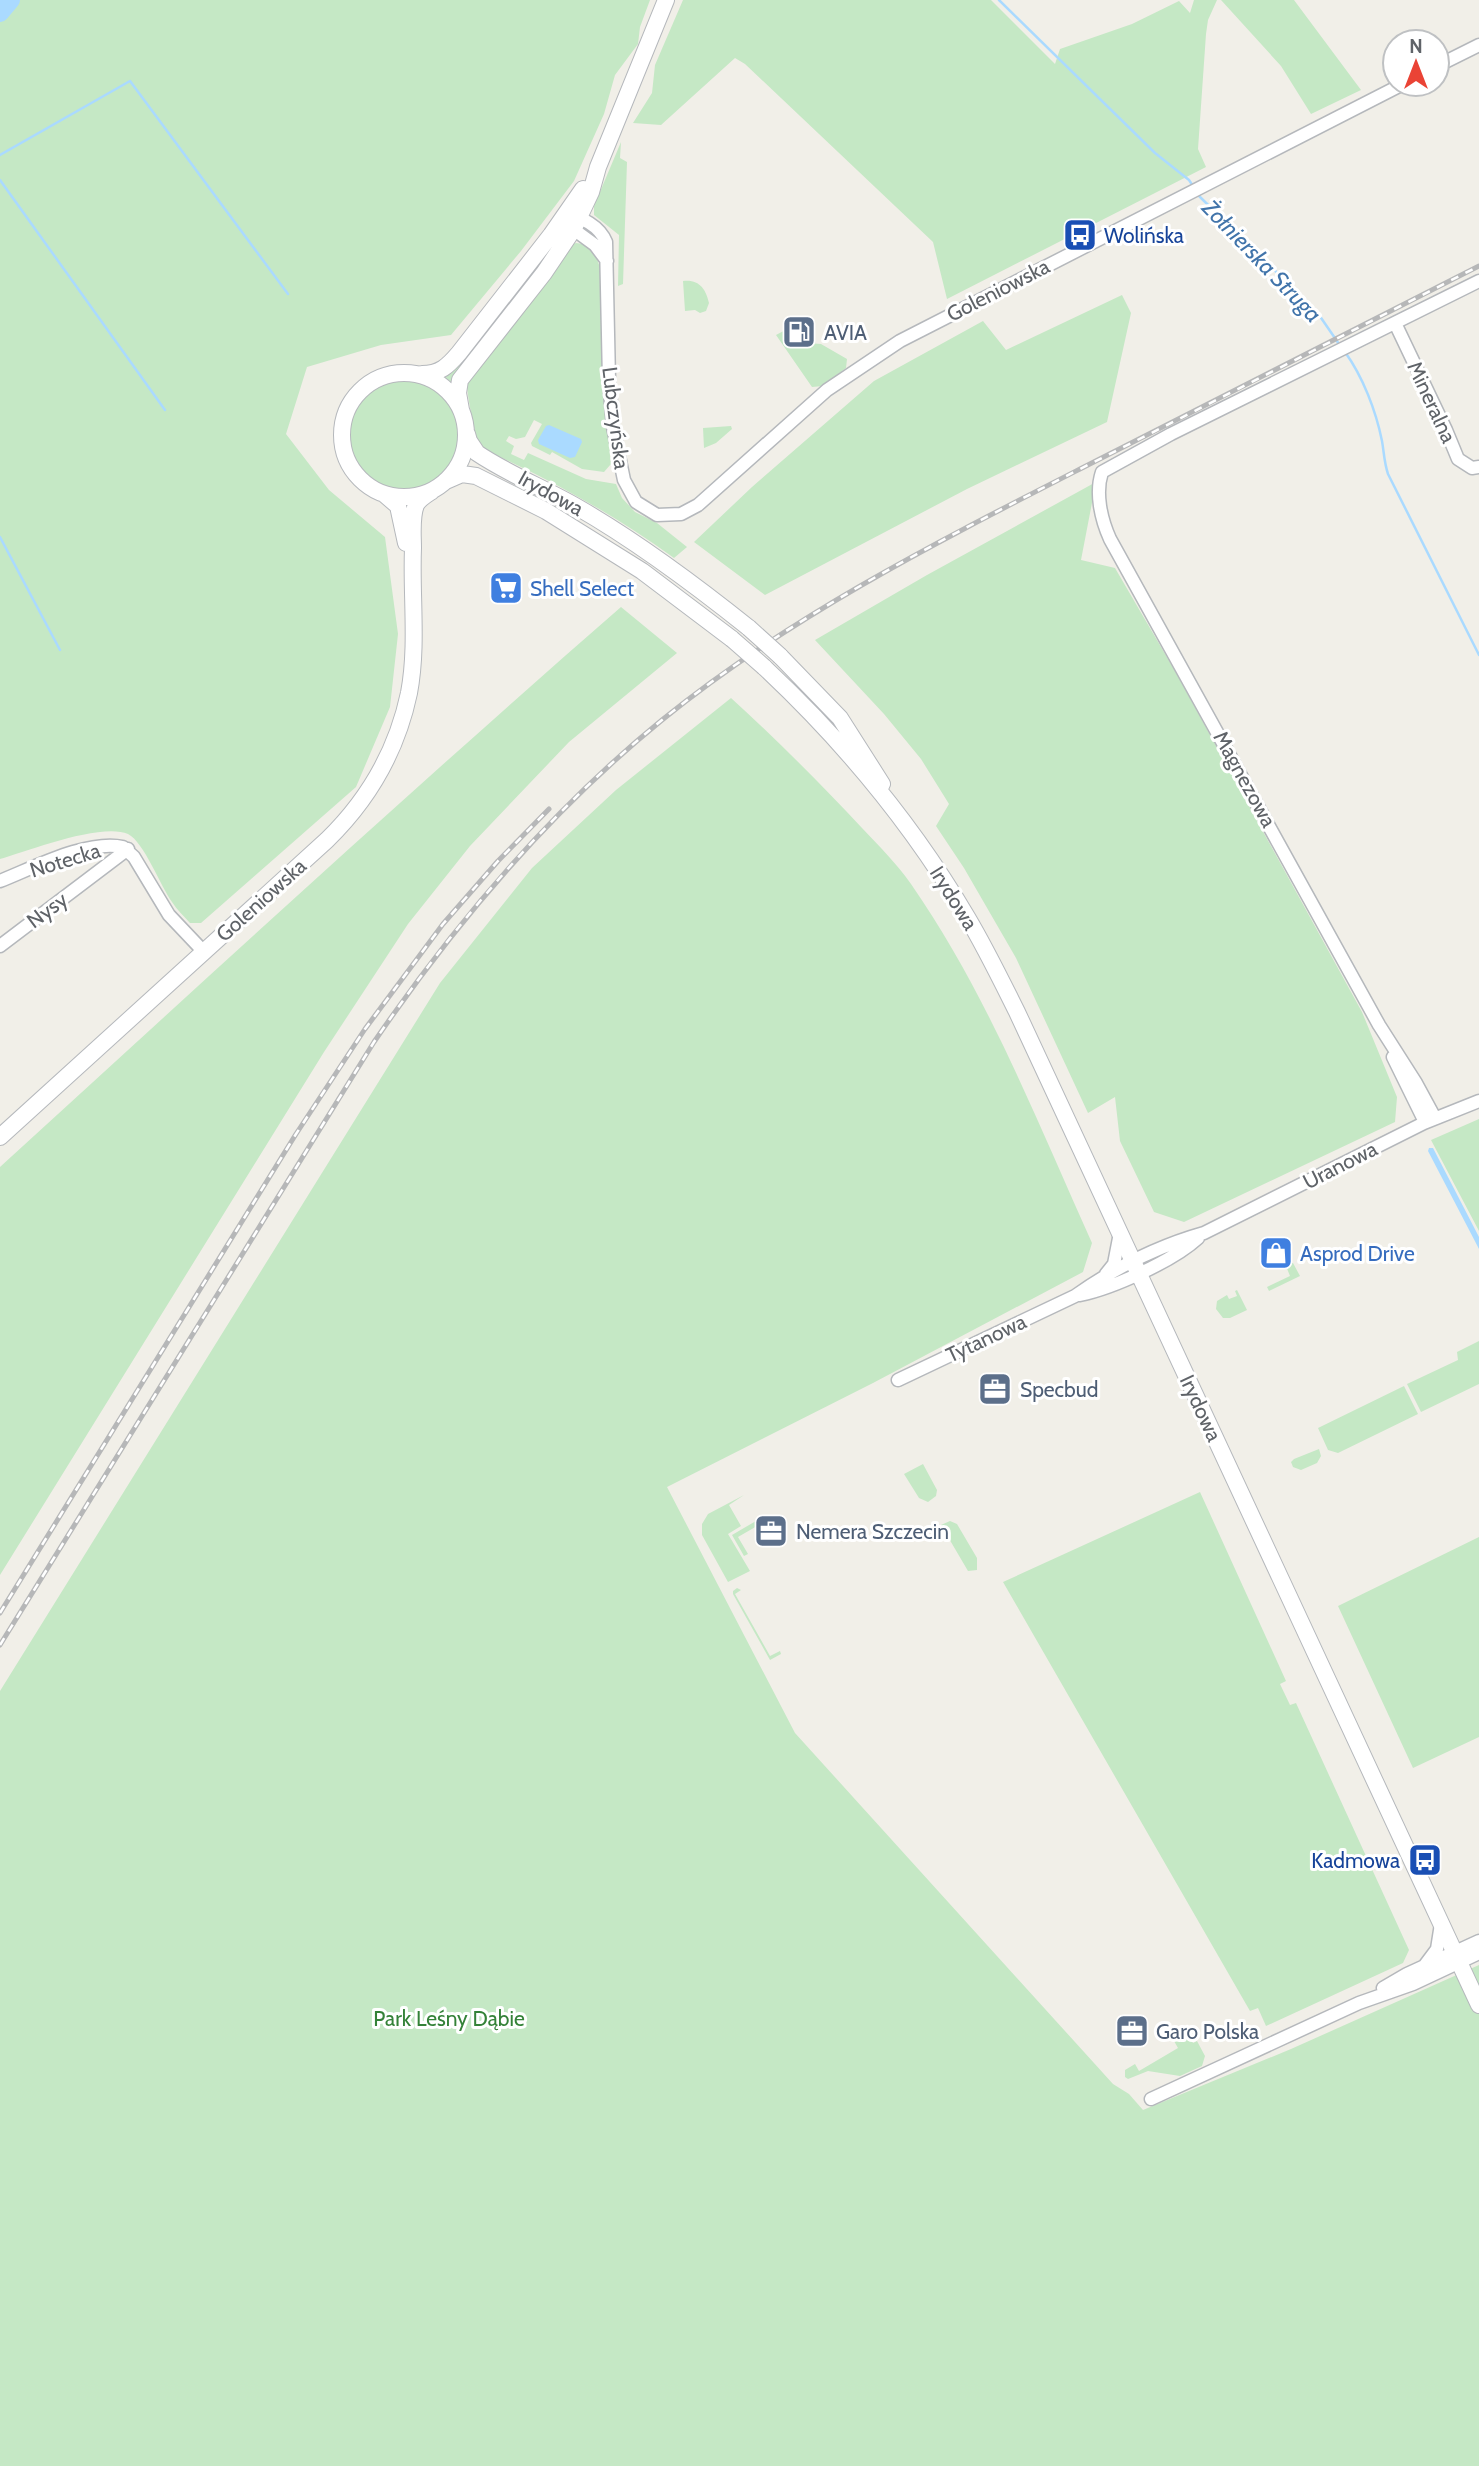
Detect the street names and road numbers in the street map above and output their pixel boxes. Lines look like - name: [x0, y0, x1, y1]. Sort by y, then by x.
- street label: Goleniowska: [942, 253, 1054, 327]
- street label: Mineralna: [1402, 357, 1462, 447]
- street label: Lubczyńska: [597, 365, 635, 471]
- street label: Irydowa: [514, 465, 588, 521]
- street label: Magnezowa: [1208, 726, 1282, 832]
- street label: Notecka: [27, 837, 103, 883]
- street label: Goleniowska: [211, 853, 311, 947]
- street label: Irydowa: [925, 861, 983, 935]
- street label: Nysy: [22, 886, 73, 933]
- street label: Uranowa: [1299, 1136, 1381, 1194]
- street label: Tytanowa: [942, 1309, 1030, 1367]
- street label: Irydowa: [1175, 1371, 1227, 1445]

